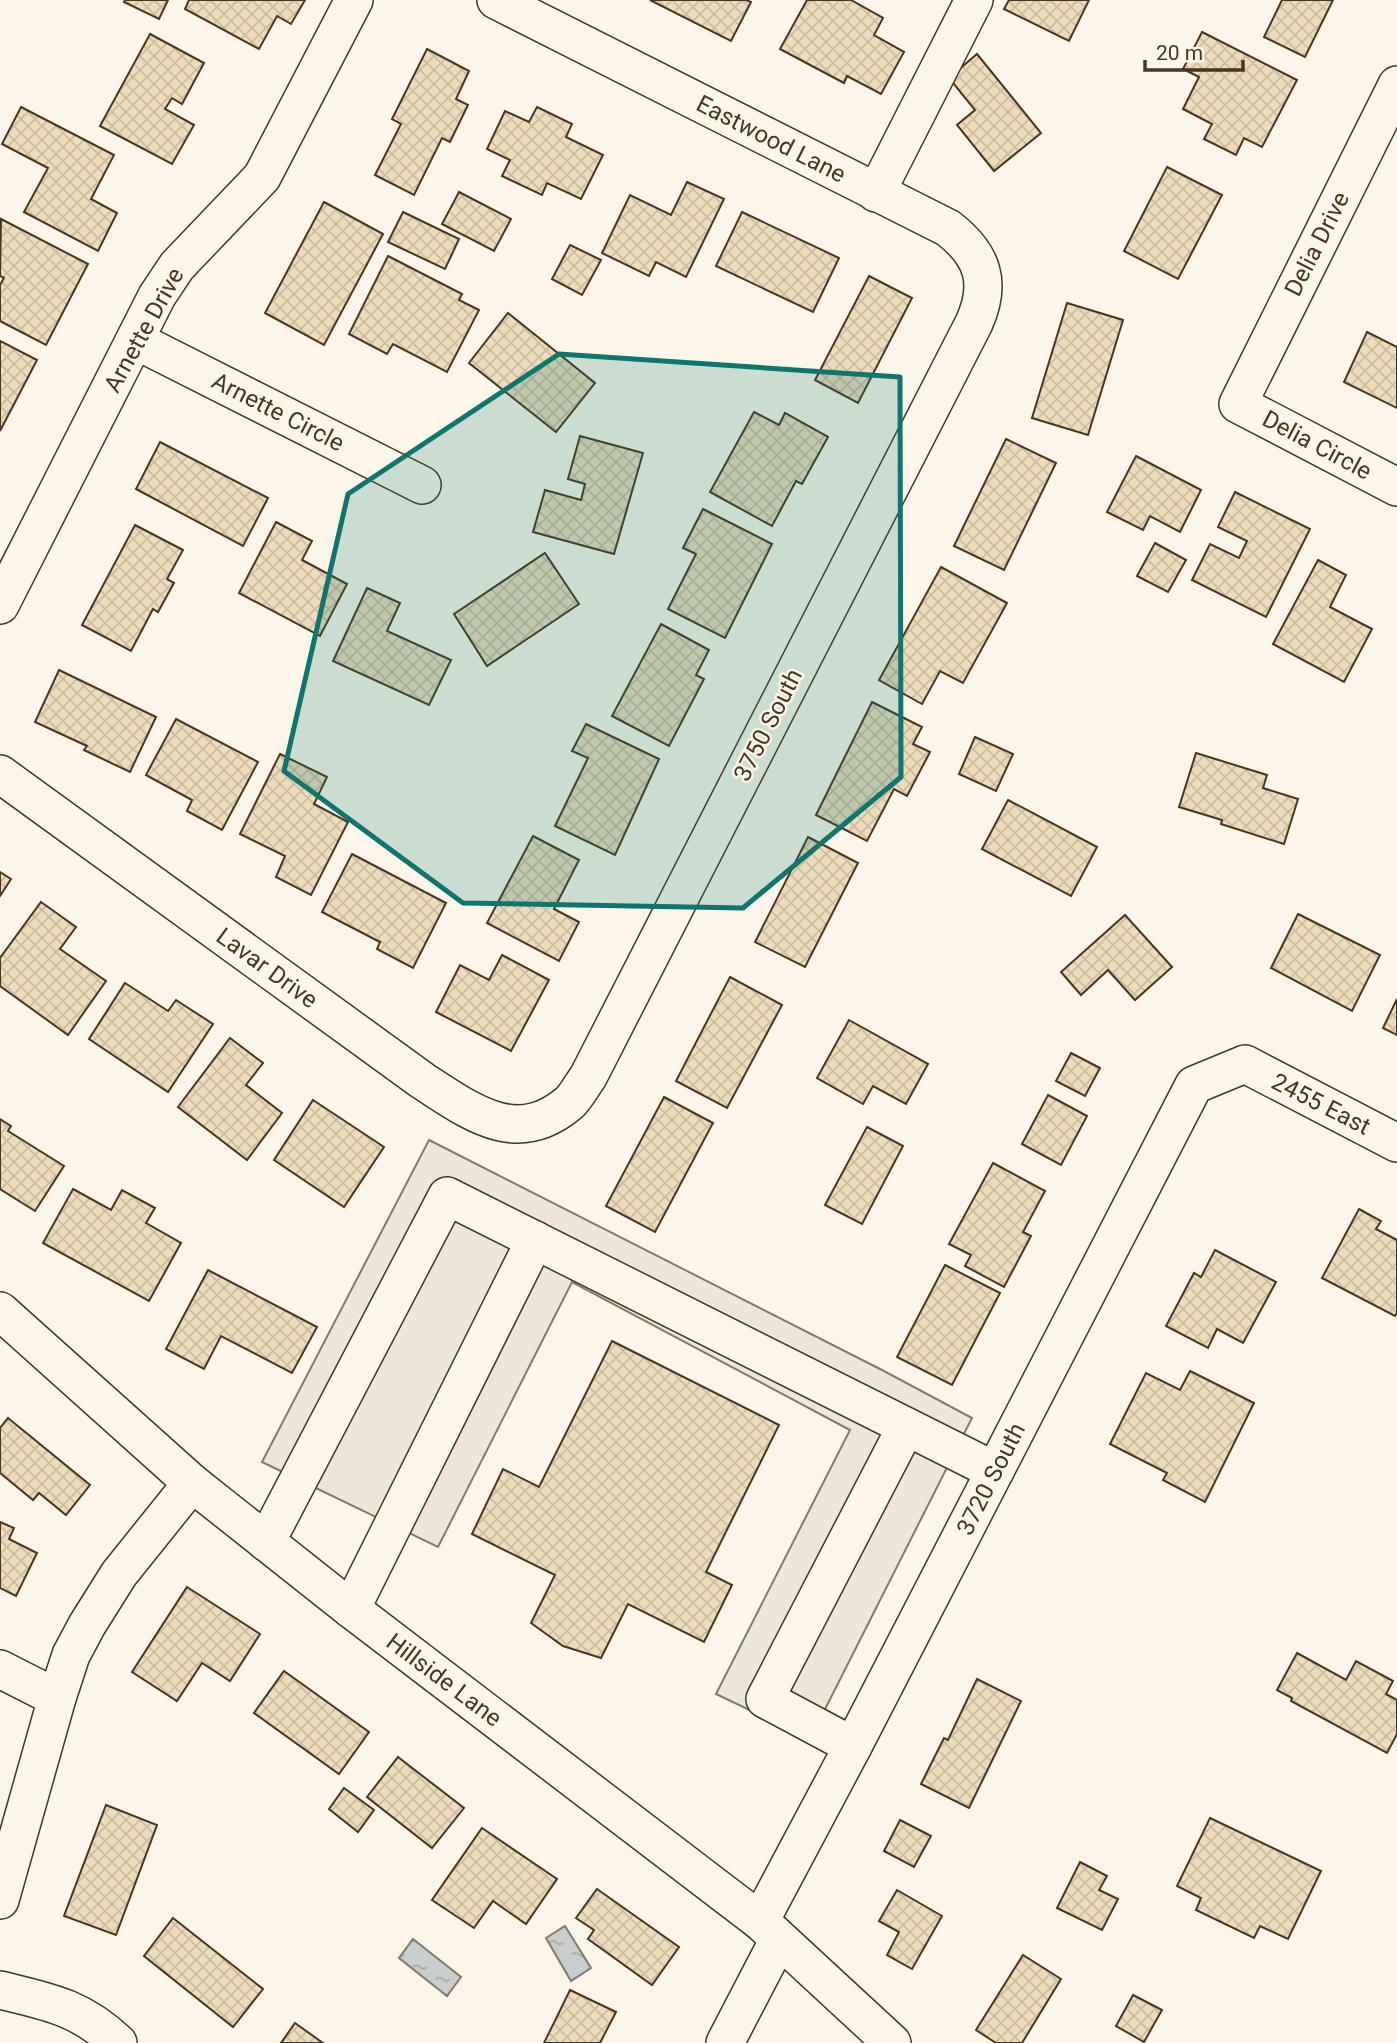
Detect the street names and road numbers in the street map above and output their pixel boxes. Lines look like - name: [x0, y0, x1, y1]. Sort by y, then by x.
- street label: Eastwood Lane: [692, 89, 850, 189]
- street label: Delia Drive: [1279, 187, 1355, 301]
- street label: Arnette Drive: [98, 263, 190, 397]
- street label: Arnette Circle: [207, 367, 349, 457]
- street label: Delia Circle: [1258, 405, 1376, 485]
- street label: 3750 South: [728, 664, 808, 786]
- street label: Lavar Drive: [211, 922, 323, 1014]
- street label: 2455 East: [1267, 1067, 1375, 1141]
- street label: 3720 South: [951, 1418, 1031, 1540]
- street label: Hillside Lane: [381, 1628, 507, 1732]

